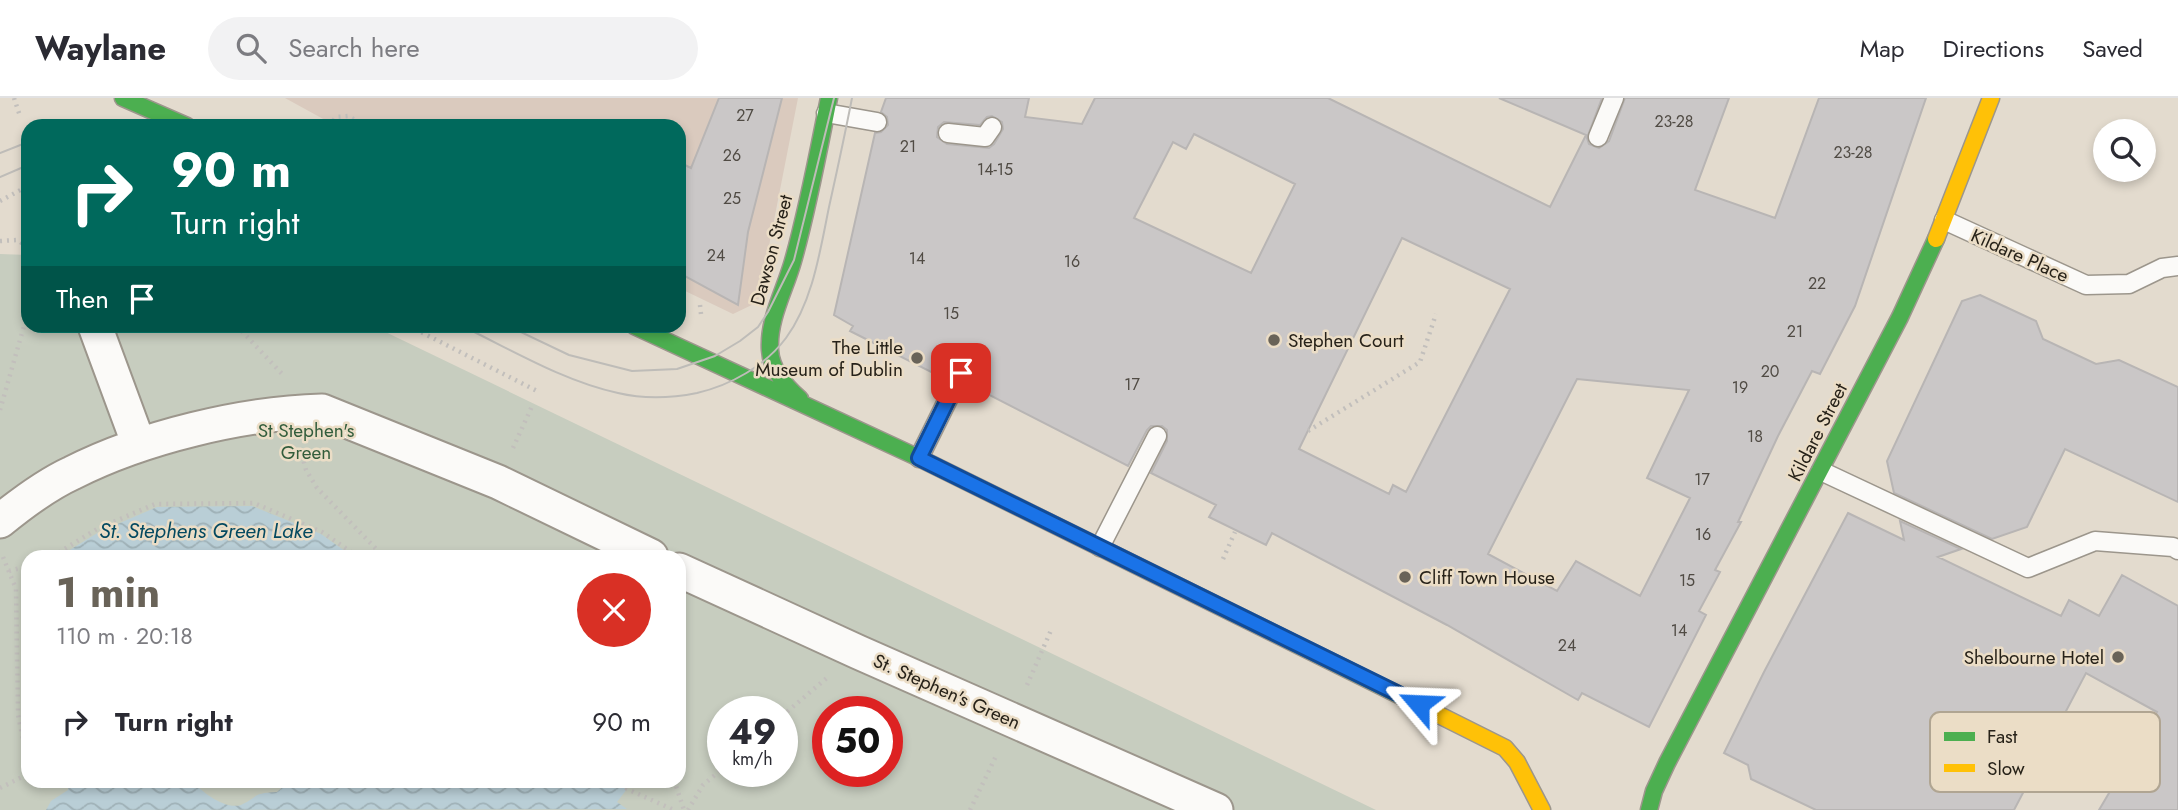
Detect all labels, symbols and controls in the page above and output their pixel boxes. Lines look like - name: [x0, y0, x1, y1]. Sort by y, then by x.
- search box: [208, 17, 698, 80]
- text: Waylane: [35, 25, 166, 72]
- icon: search: [232, 29, 270, 67]
- text: Search here: [288, 29, 420, 67]
- text: Map: [1860, 31, 1905, 66]
- text: Directions: [1943, 31, 2044, 66]
- text: Saved: [2082, 31, 2143, 66]
- house number: 27: [736, 104, 754, 127]
- house number: 23-28: [1654, 110, 1694, 133]
- map controls: [2093, 119, 2156, 182]
- button: search: [2093, 119, 2156, 182]
- text: 90 m: [171, 135, 291, 205]
- house number: 21: [900, 135, 916, 158]
- house number: 23-28: [1833, 141, 1873, 164]
- house number: 26: [723, 144, 741, 167]
- icon: right: [56, 147, 147, 238]
- house number: 14-15: [977, 158, 1013, 181]
- house number: 25: [723, 187, 741, 210]
- street label: Dawson Street: [744, 191, 799, 309]
- text: Turn right: [171, 200, 300, 246]
- street label: Kildare Place: [1967, 222, 2073, 289]
- house number: 24: [707, 244, 725, 267]
- house number: 14: [909, 247, 925, 270]
- house number: 16: [1064, 250, 1080, 273]
- house number: 22: [1808, 272, 1826, 295]
- text: Then: [56, 280, 109, 318]
- icon: arrive: [123, 280, 161, 318]
- house number: 15: [943, 302, 959, 325]
- house number: 21: [1787, 320, 1803, 343]
- place label: Stephen Court: [1288, 327, 1404, 354]
- marker: Stephen Court: [1266, 332, 1282, 348]
- place label: The Little Museum of Dublin: [755, 334, 903, 383]
- pin: [931, 343, 991, 403]
- marker: The Little Museum of Dublin: [909, 350, 925, 366]
- icon: arrive: [942, 354, 980, 392]
- house number: 20: [1761, 360, 1779, 383]
- house number: 17: [1124, 373, 1140, 396]
- house number: 19: [1732, 376, 1748, 399]
- street label: Kildare Street: [1781, 378, 1854, 486]
- park label: St Stephen's Green: [258, 417, 355, 466]
- house number: 18: [1747, 425, 1763, 448]
- house number: 17: [1694, 468, 1710, 491]
- water label: St. Stephens Green Lake: [99, 516, 313, 546]
- house number: 16: [1695, 523, 1711, 546]
- text: 1 min: [56, 562, 160, 623]
- place label: Cliff Town House: [1419, 564, 1555, 591]
- marker: Cliff Town House: [1397, 569, 1413, 585]
- house number: 15: [1679, 569, 1695, 592]
- button: close: [577, 573, 651, 647]
- text: 110 m · 20:18: [56, 619, 193, 653]
- house number: 14: [1671, 619, 1687, 642]
- house number: 24: [1558, 634, 1576, 657]
- place label: Shelbourne Hotel: [1964, 644, 2104, 671]
- street label: St. Stephen's Green: [869, 647, 1025, 736]
- marker: Shelbourne Hotel: [2110, 649, 2126, 665]
- position arrow: [1382, 667, 1456, 741]
- speed limit sign: 50: [812, 696, 903, 787]
- icon: right: [56, 703, 94, 741]
- text: Turn right: [115, 703, 233, 741]
- text: 90 m: [592, 703, 651, 741]
- text: 49: [729, 707, 776, 757]
- legend: [1930, 712, 2160, 792]
- text: Fast: [1987, 723, 2018, 750]
- text: km/h: [732, 746, 773, 772]
- text: Slow: [1987, 755, 2025, 782]

